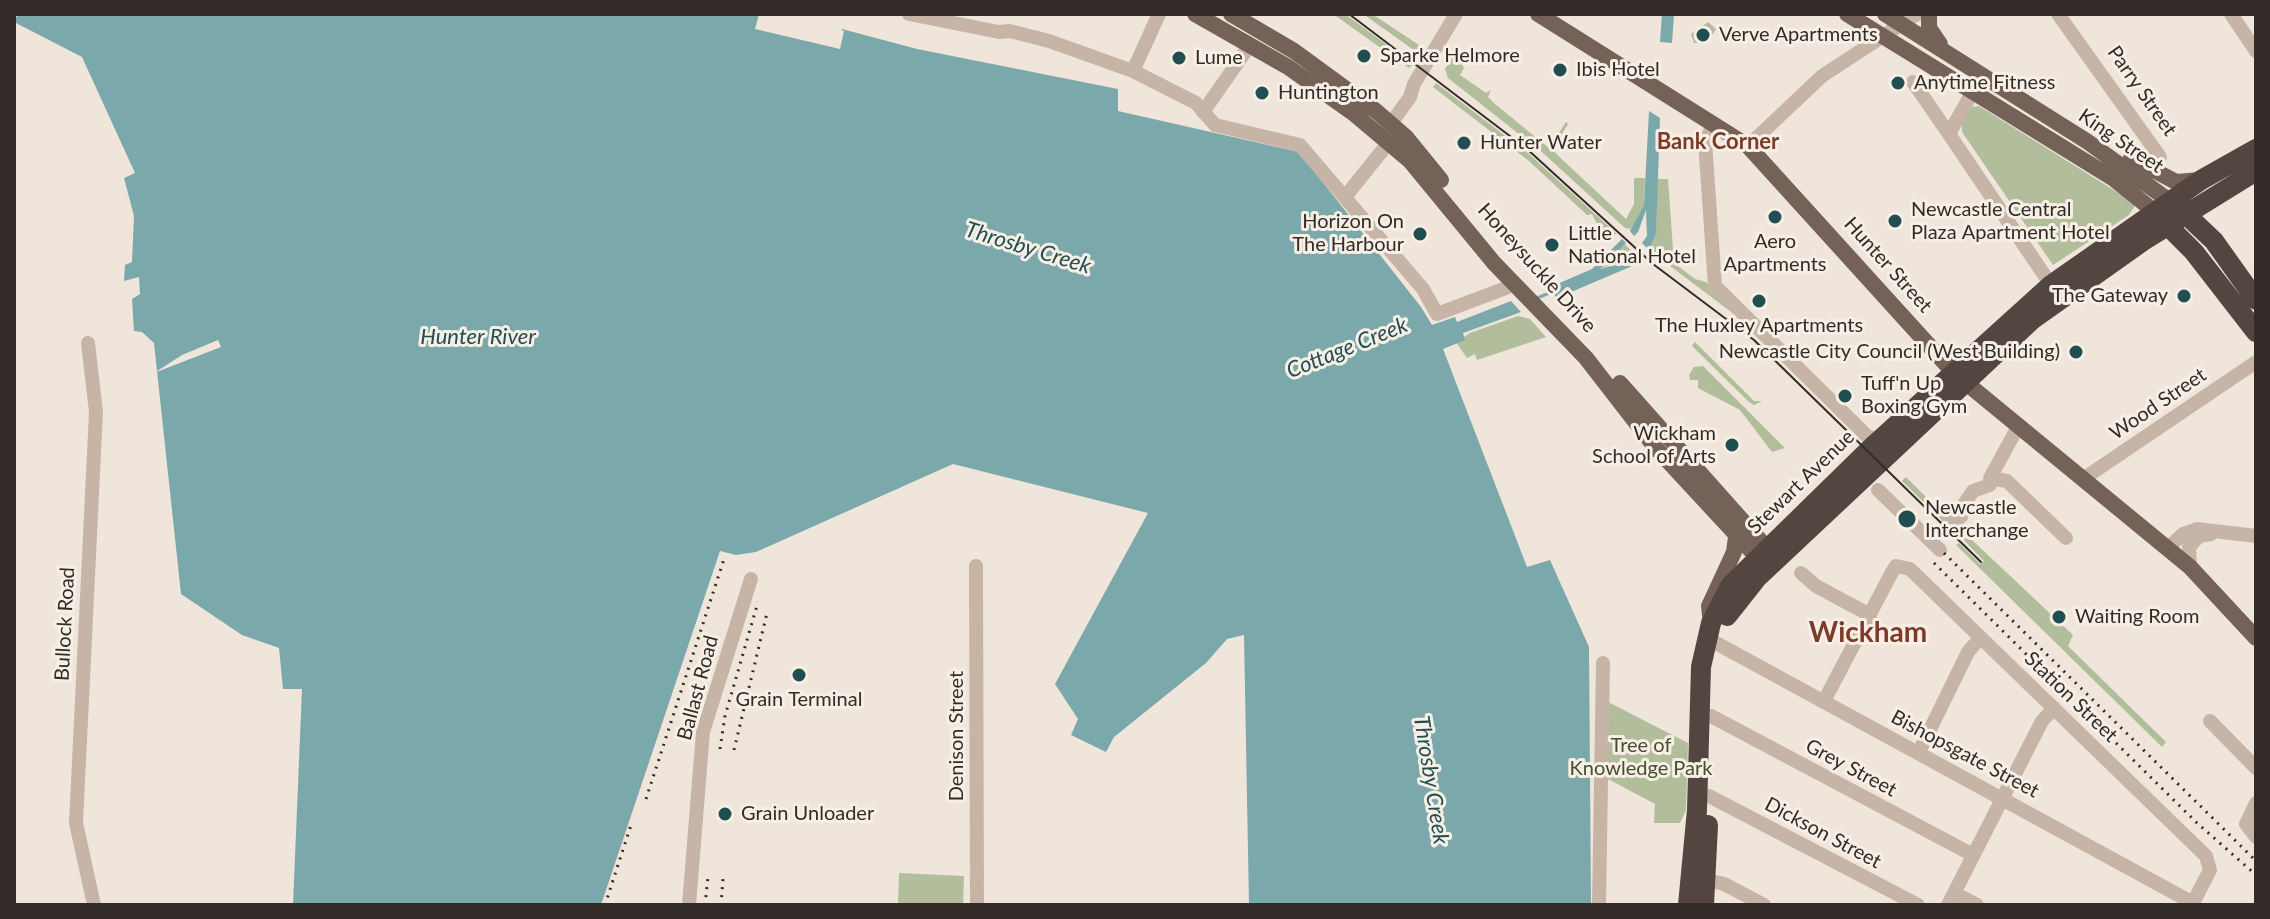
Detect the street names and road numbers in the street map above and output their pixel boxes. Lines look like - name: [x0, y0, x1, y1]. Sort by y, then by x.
- street label: Parry Street: [2102, 41, 2182, 141]
- street label: King Street: [2074, 104, 2168, 178]
- street label: Honeysuckle Drive: [1473, 198, 1601, 338]
- street label: Hunter Street: [1839, 212, 1937, 318]
- street label: Wood Street: [2105, 363, 2211, 445]
- street label: Stewart Avenue: [1743, 425, 1859, 539]
- street label: Bullock Road: [50, 567, 80, 681]
- street label: Ballast Road: [673, 633, 723, 743]
- street label: Station Street: [2020, 647, 2122, 747]
- street label: Denison Street: [945, 671, 969, 801]
- street label: Bishopsgate Street: [1887, 705, 2043, 803]
- street label: Grey Street: [1801, 734, 1901, 802]
- street label: Dickson Street: [1761, 792, 1885, 874]

